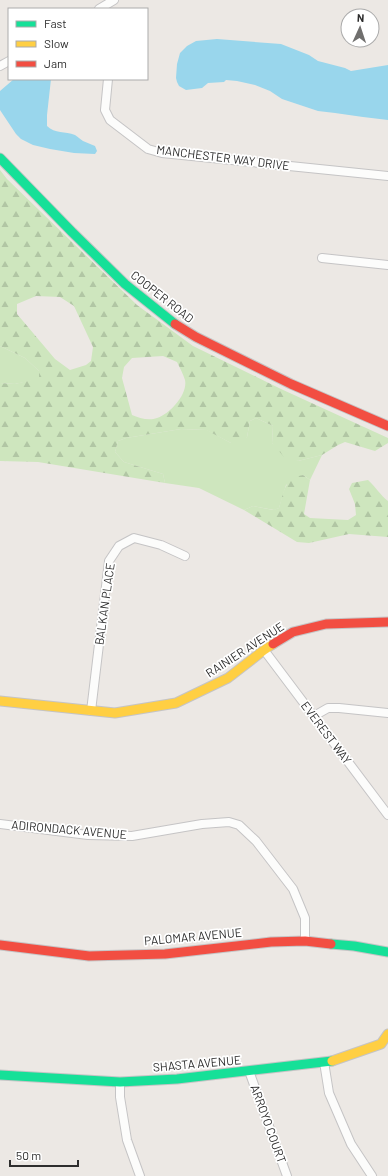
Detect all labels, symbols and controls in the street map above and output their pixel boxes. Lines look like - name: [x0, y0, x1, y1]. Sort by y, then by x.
- legend: [8, 8, 148, 80]
- north arrow: [340, 8, 380, 48]
- text: N: [357, 11, 365, 24]
- text: Fast: [44, 16, 67, 30]
- text: Slow: [44, 36, 69, 50]
- text: Jam: [44, 56, 67, 70]
- street label: MANCHESTER WAY DRIVE: [156, 142, 290, 172]
- street label: COOPER ROAD: [128, 267, 197, 325]
- street label: BALKAN PLACE: [91, 562, 117, 646]
- street label: RAINIER AVENUE: [203, 619, 286, 680]
- street label: EVEREST WAY: [299, 698, 355, 767]
- street label: ADIRONDACK AVENUE: [11, 817, 127, 841]
- street label: PALOMAR AVENUE: [143, 925, 242, 947]
- street label: SHASTA AVENUE: [152, 1052, 242, 1074]
- street label: ARROYO COURT: [248, 1083, 290, 1165]
- scale bar: [10, 1142, 78, 1168]
- text: 50 m: [16, 1148, 41, 1162]

